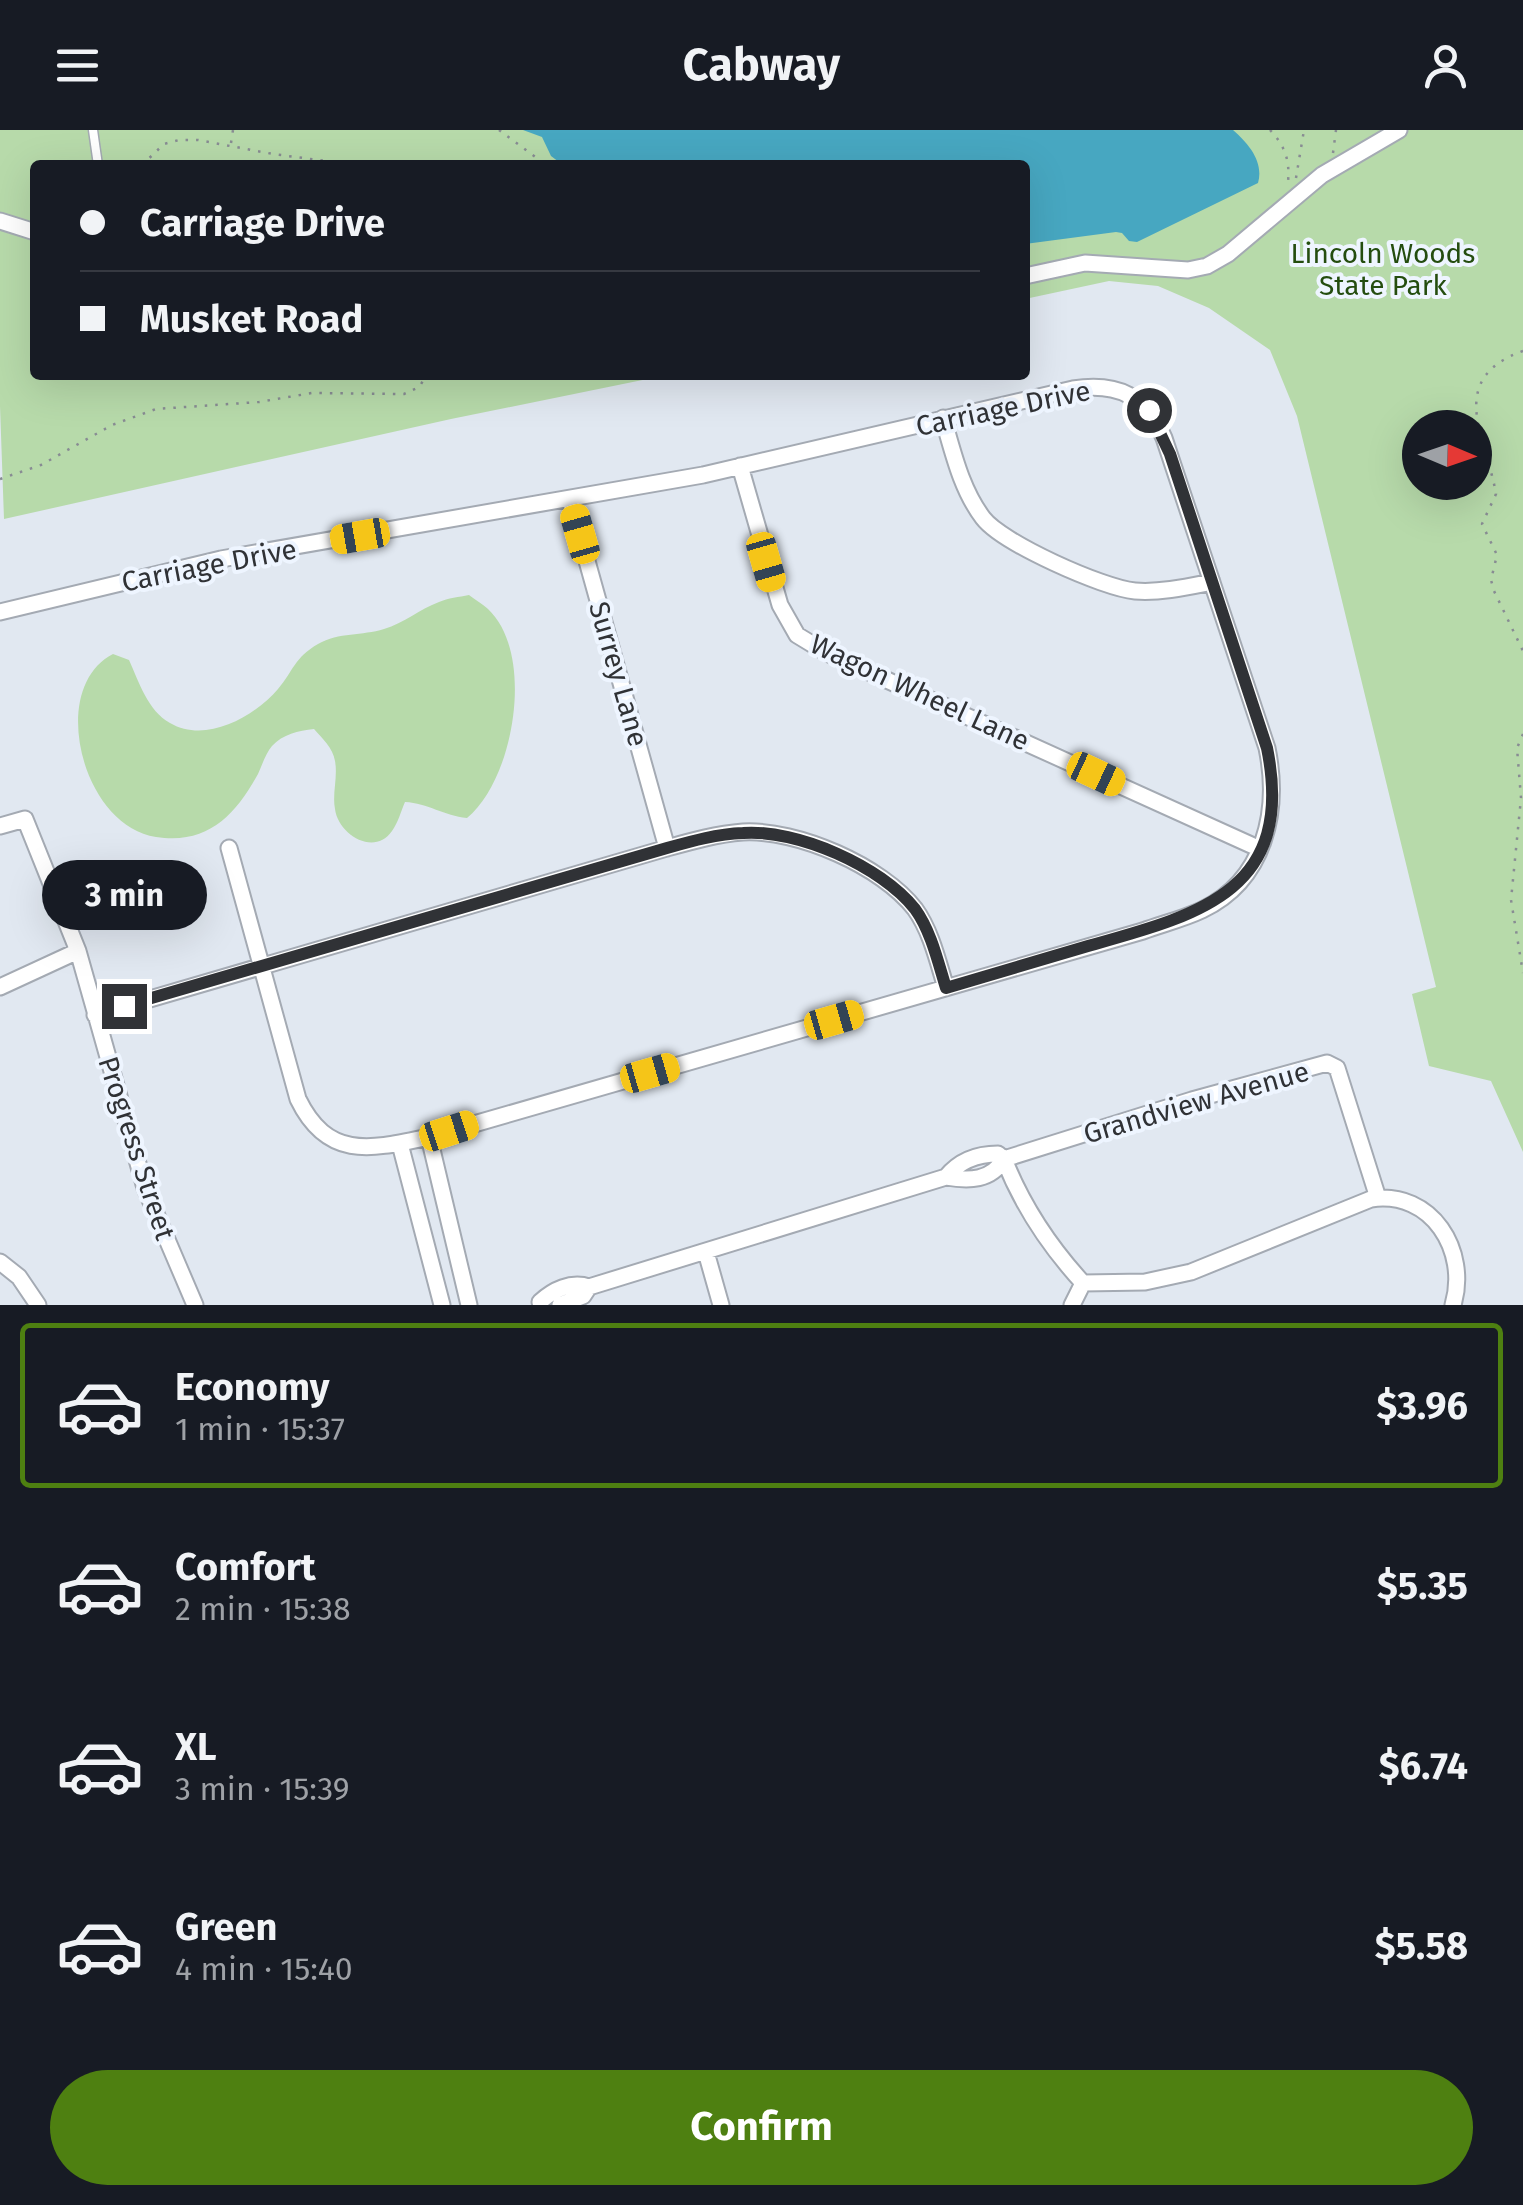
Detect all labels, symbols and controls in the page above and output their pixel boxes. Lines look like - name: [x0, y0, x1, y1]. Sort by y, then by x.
- icon: menu: [50, 38, 105, 93]
- text: Cabway: [683, 38, 840, 92]
- icon: person: [1418, 38, 1473, 93]
- text: Carriage Drive: [140, 200, 385, 246]
- park label: Lincoln Woods State Park: [1291, 237, 1475, 302]
- text: Musket Road: [140, 296, 363, 342]
- street label: Carriage Drive: [913, 374, 1093, 443]
- route start: [1127, 388, 1172, 433]
- north arrow: [1402, 410, 1492, 500]
- map controls: [1402, 410, 1492, 500]
- car: [557, 501, 603, 567]
- car: [328, 516, 392, 556]
- car: [743, 529, 789, 595]
- street label: Carriage Drive: [119, 532, 299, 599]
- street label: Surrey Lane: [582, 598, 655, 750]
- street label: Wagon Wheel Lane: [805, 627, 1035, 758]
- car: [1062, 748, 1130, 800]
- callout: 3 min: [42, 861, 206, 931]
- text: 3 min: [85, 876, 164, 914]
- route end: [102, 984, 147, 1029]
- car: [801, 997, 867, 1043]
- car: [617, 1050, 683, 1096]
- street label: Progress Street: [91, 1052, 182, 1245]
- street label: Grandview Avenue: [1079, 1054, 1313, 1150]
- car: [416, 1107, 482, 1155]
- icon: car: [55, 1361, 145, 1451]
- text: Economy: [175, 1364, 330, 1410]
- text: $3.96: [1376, 1383, 1468, 1429]
- text: 1 min · 15:37: [175, 1410, 345, 1448]
- icon: car: [55, 1541, 145, 1631]
- text: Comfort: [175, 1544, 316, 1590]
- text: $5.35: [1377, 1563, 1468, 1609]
- text: 2 min · 15:38: [175, 1590, 351, 1628]
- icon: car: [55, 1721, 145, 1811]
- text: XL: [175, 1724, 217, 1770]
- text: $6.74: [1379, 1743, 1468, 1789]
- text: 3 min · 15:39: [175, 1770, 350, 1808]
- icon: car: [55, 1901, 145, 1991]
- text: Green: [175, 1904, 278, 1950]
- text: $5.58: [1375, 1923, 1468, 1969]
- text: 4 min · 15:40: [175, 1950, 353, 1988]
- button: Confirm: [50, 2070, 1473, 2185]

